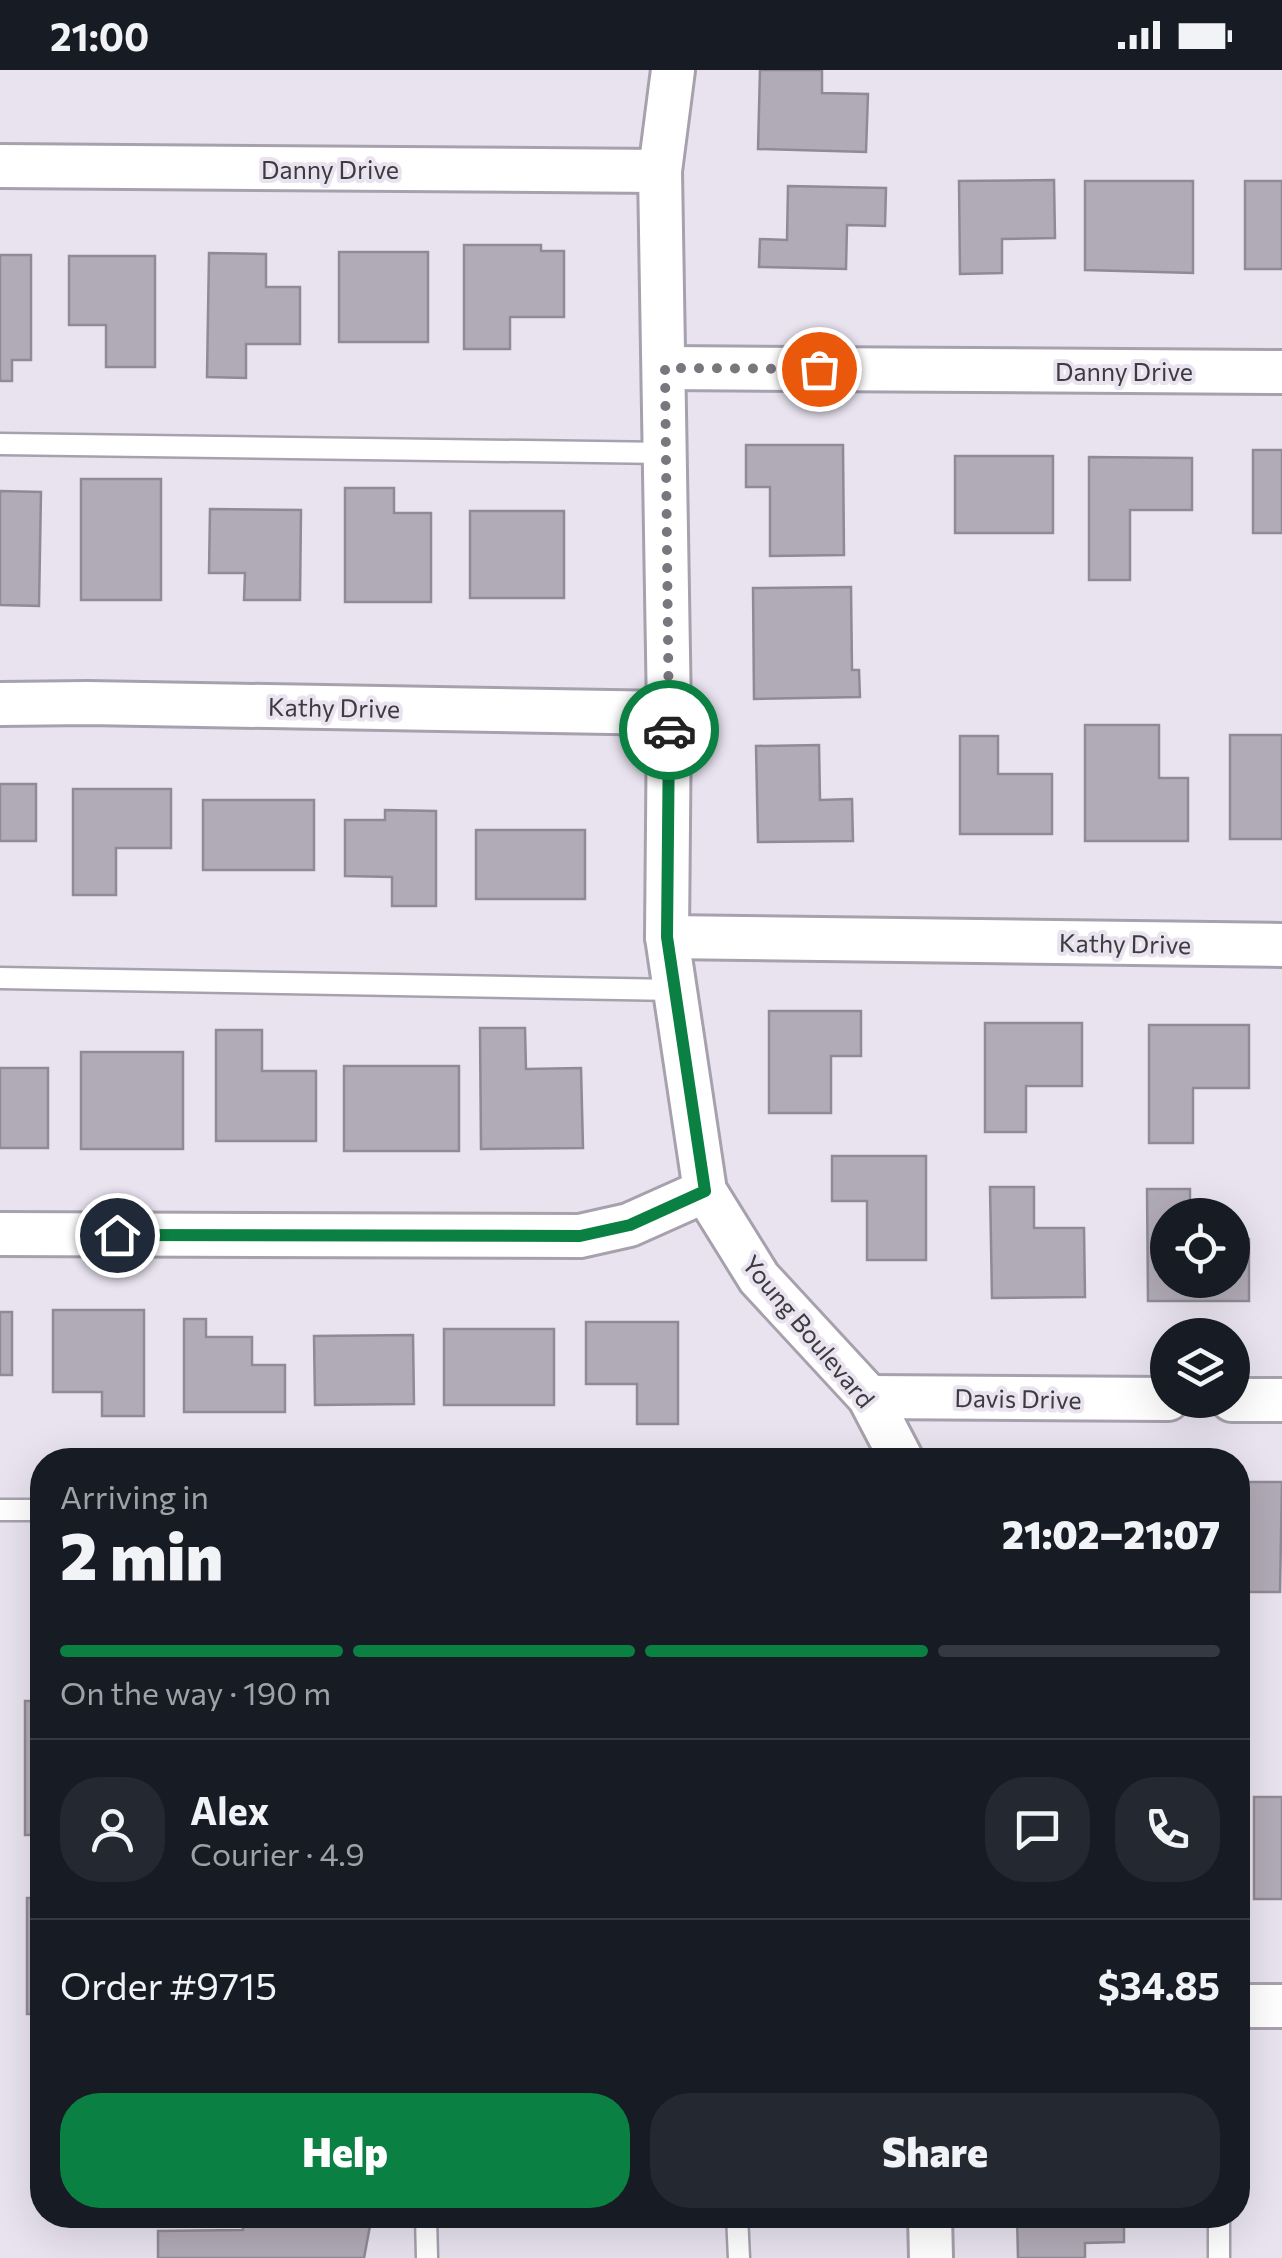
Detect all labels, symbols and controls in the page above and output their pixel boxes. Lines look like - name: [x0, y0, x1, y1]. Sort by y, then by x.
- text: 21:00: [50, 12, 149, 59]
- street label: Danny Drive: [261, 154, 399, 184]
- pin: [777, 327, 862, 412]
- icon: bag: [792, 342, 847, 397]
- street label: Danny Drive: [1055, 356, 1193, 386]
- courier: [619, 680, 719, 780]
- street label: Kathy Drive: [268, 691, 400, 723]
- icon: car: [642, 703, 697, 758]
- street label: Kathy Drive: [1059, 927, 1191, 959]
- pin: [75, 1193, 160, 1278]
- map controls: [1150, 1198, 1250, 1418]
- button: locate: [1150, 1198, 1250, 1298]
- icon: home: [90, 1208, 145, 1263]
- street label: Young Boulevard: [737, 1249, 881, 1413]
- button: layers: [1150, 1318, 1250, 1418]
- street label: Davis Drive: [954, 1382, 1082, 1414]
- text: Arriving in: [60, 1476, 209, 1516]
- text: 21:02–21:07: [1002, 1510, 1220, 1557]
- text: 2 min: [60, 1514, 223, 1593]
- text: On the way · 190 m: [60, 1672, 331, 1712]
- button: person: [60, 1777, 165, 1882]
- button: chat: [985, 1777, 1090, 1882]
- button: phone: [1115, 1777, 1220, 1882]
- text: Alex: [190, 1786, 269, 1833]
- text: Courier · 4.9: [190, 1833, 365, 1873]
- text: Order #9715: [60, 1961, 277, 2008]
- text: $34.85: [1098, 1961, 1220, 2008]
- button: Help: [60, 2093, 630, 2208]
- button: Share: [650, 2093, 1220, 2208]

